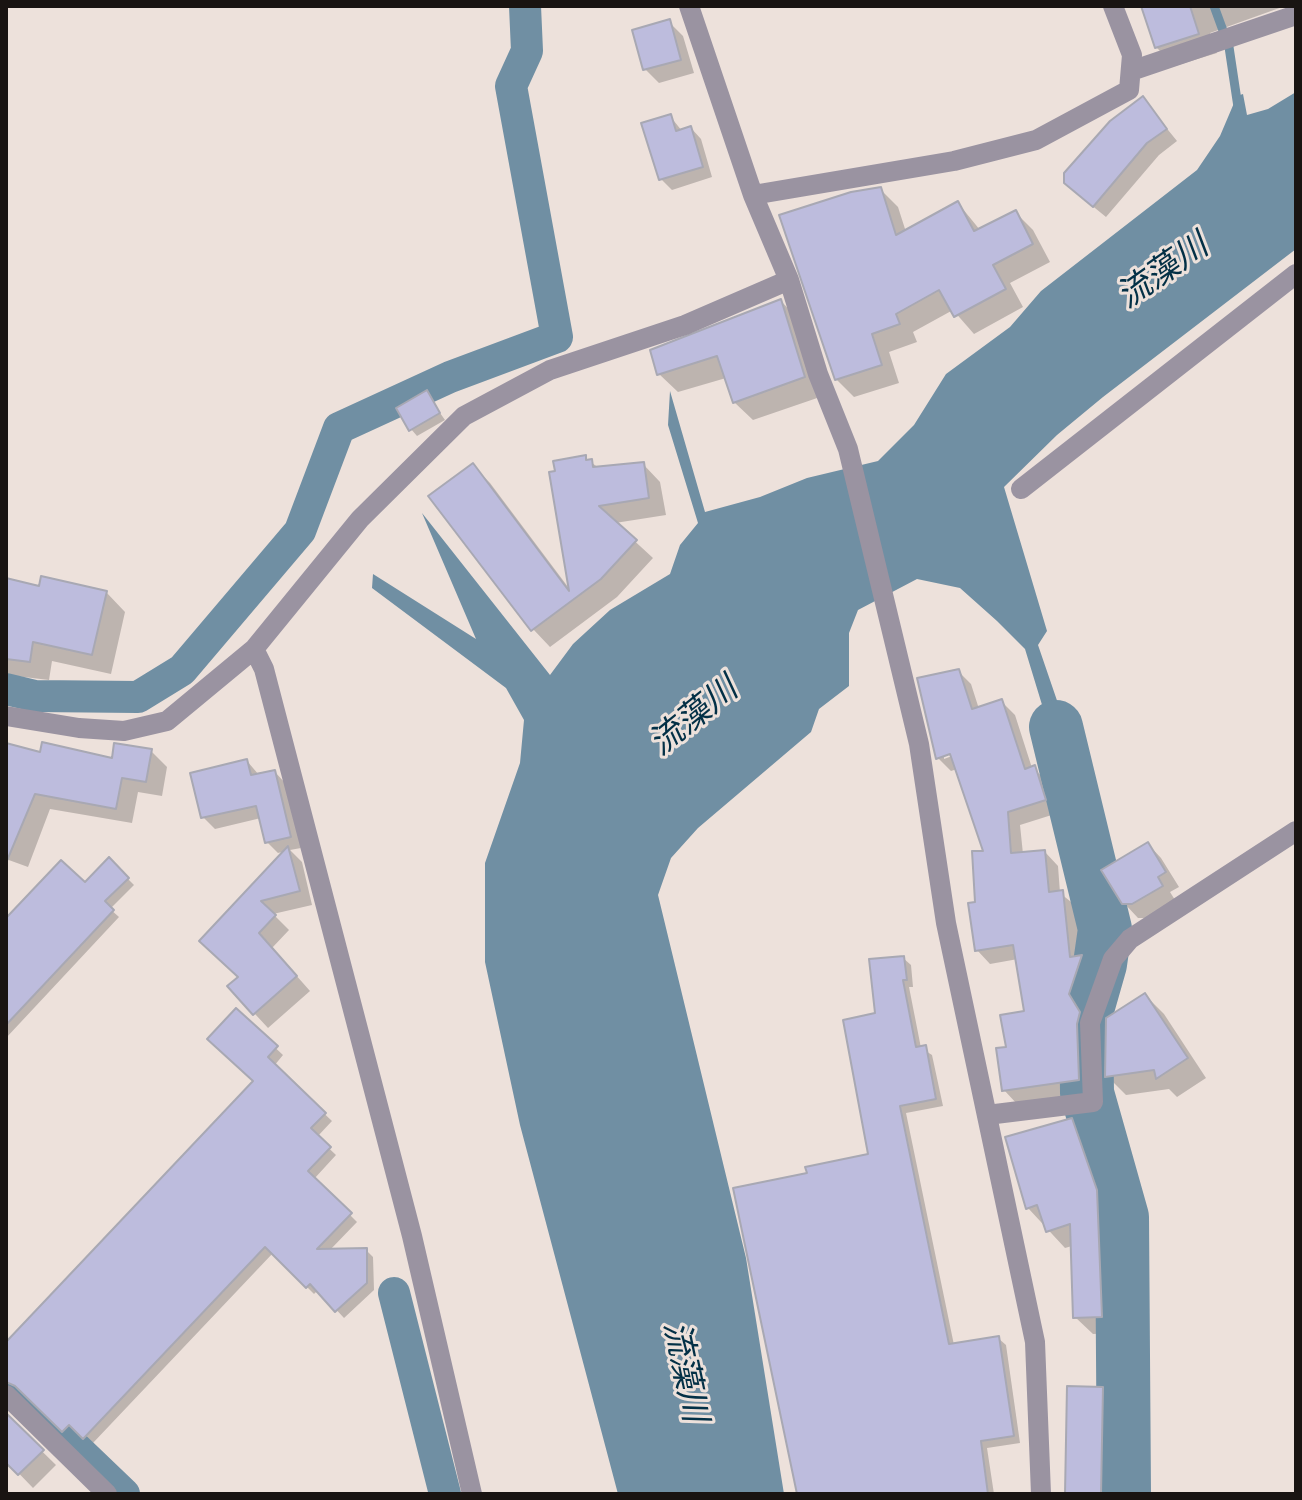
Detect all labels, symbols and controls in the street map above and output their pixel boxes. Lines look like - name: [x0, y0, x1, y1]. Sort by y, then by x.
- water label: 流藻川: [1111, 227, 1217, 319]
- water label: 流藻川: [643, 670, 747, 766]
- water label: 流藻川: [652, 1318, 714, 1426]

